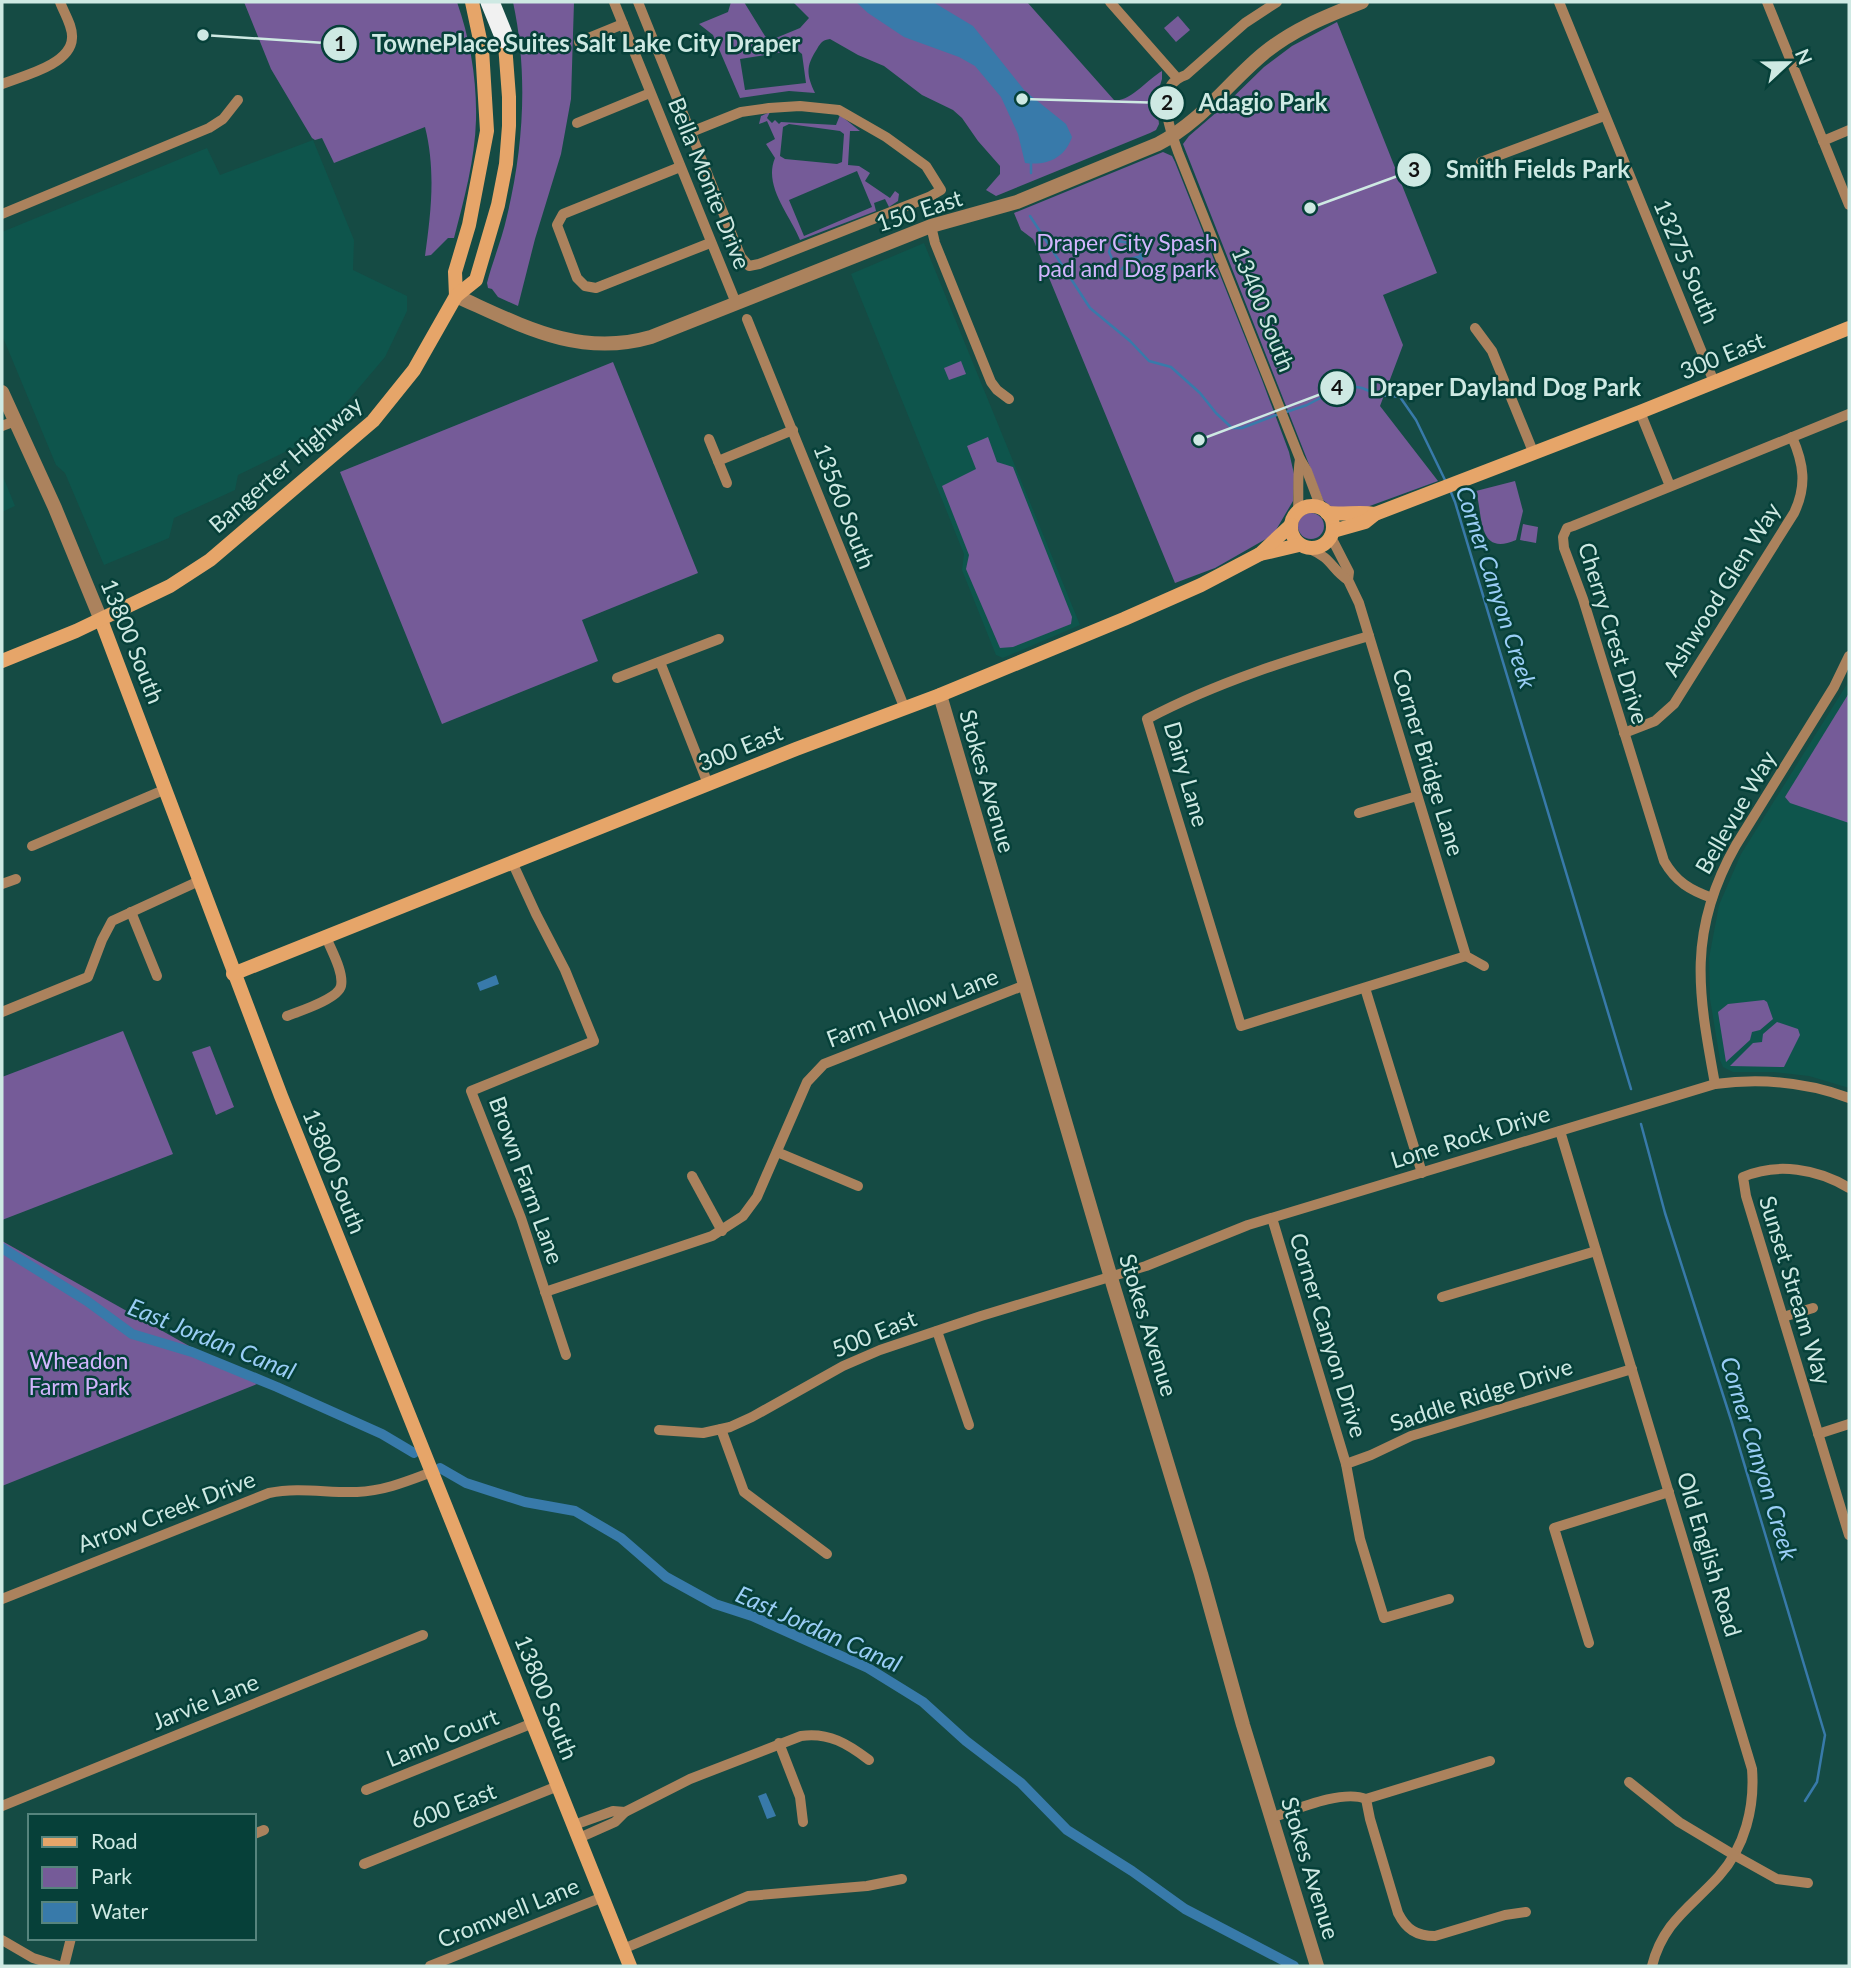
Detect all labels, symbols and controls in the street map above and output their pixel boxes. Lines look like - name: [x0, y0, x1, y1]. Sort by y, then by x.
- callout: TownePlace Suites Salt Lake City Draper: [323, 21, 815, 66]
- text: TownePlace Suites Salt Lake City Draper: [372, 28, 800, 57]
- north arrow: [1753, 28, 1823, 98]
- text: 1: [334, 30, 346, 55]
- text: N: [1791, 45, 1818, 68]
- callout: Adagio Park: [1149, 81, 1341, 126]
- text: Adagio Park: [1197, 87, 1328, 116]
- text: 2: [1161, 89, 1173, 114]
- street label: Bella Monte Drive: [663, 93, 757, 273]
- callout: Smith Fields Park: [1397, 148, 1644, 193]
- text: Smith Fields Park: [1446, 154, 1630, 183]
- text: 3: [1408, 156, 1420, 181]
- street label: 150 East: [873, 183, 966, 237]
- street label: 13275 South: [1648, 195, 1726, 327]
- park label: Draper City Spash pad and Dog park: [1036, 228, 1218, 282]
- street label: 13400 South: [1226, 243, 1302, 375]
- street label: 300 East: [1676, 325, 1769, 385]
- callout: Draper Dayland Dog Park: [1319, 365, 1655, 410]
- text: Draper Dayland Dog Park: [1369, 372, 1641, 401]
- text: 4: [1331, 374, 1343, 399]
- street label: Bangerter Highway: [203, 390, 367, 538]
- street label: 13560 South: [808, 439, 882, 573]
- water label: Corner Canyon Creek: [1451, 482, 1544, 693]
- street label: Ashwood Glen Way: [1656, 497, 1786, 681]
- street label: Cherry Crest Drive: [1573, 539, 1655, 727]
- street label: 13800 South: [95, 575, 171, 707]
- street label: Corner Bridge Lane: [1387, 665, 1471, 859]
- street label: Stokes Avenue: [954, 706, 1022, 856]
- street label: 300 East: [694, 717, 787, 777]
- street label: Dairy Lane: [1159, 718, 1215, 830]
- street label: Bellevue Way: [1688, 745, 1782, 879]
- street label: Farm Hollow Lane: [822, 961, 1002, 1053]
- street label: Brown Farm Lane: [484, 1092, 570, 1268]
- street label: Lone Rock Drive: [1387, 1098, 1553, 1174]
- street label: 13800 South: [297, 1105, 373, 1237]
- street label: Sunset Stream Way: [1754, 1192, 1838, 1388]
- street label: Corner Canyon Drive: [1285, 1229, 1373, 1441]
- street label: Stokes Avenue: [1114, 1250, 1184, 1400]
- water label: East Jordan Canal: [124, 1291, 301, 1385]
- street label: 500 East: [828, 1303, 921, 1363]
- park label: Wheadon Farm Park: [29, 1346, 130, 1400]
- street label: Saddle Ridge Drive: [1386, 1351, 1576, 1437]
- water label: Corner Canyon Creek: [1715, 1353, 1805, 1564]
- street label: Arrow Creek Drive: [73, 1464, 259, 1558]
- street label: Old English Road: [1672, 1468, 1748, 1640]
- water label: East Jordan Canal: [732, 1579, 907, 1678]
- street label: 13800 South: [509, 1631, 585, 1763]
- street label: Jarvie Lane: [148, 1667, 262, 1735]
- street label: Lamb Court: [382, 1702, 503, 1772]
- street label: 600 East: [407, 1776, 500, 1834]
- street label: Stokes Avenue: [1276, 1793, 1346, 1943]
- legend: [28, 1814, 256, 1940]
- text: Road: [91, 1828, 138, 1853]
- text: Park: [91, 1863, 132, 1888]
- street label: Cromwell Lane: [433, 1871, 583, 1953]
- text: Water: [91, 1898, 148, 1923]

